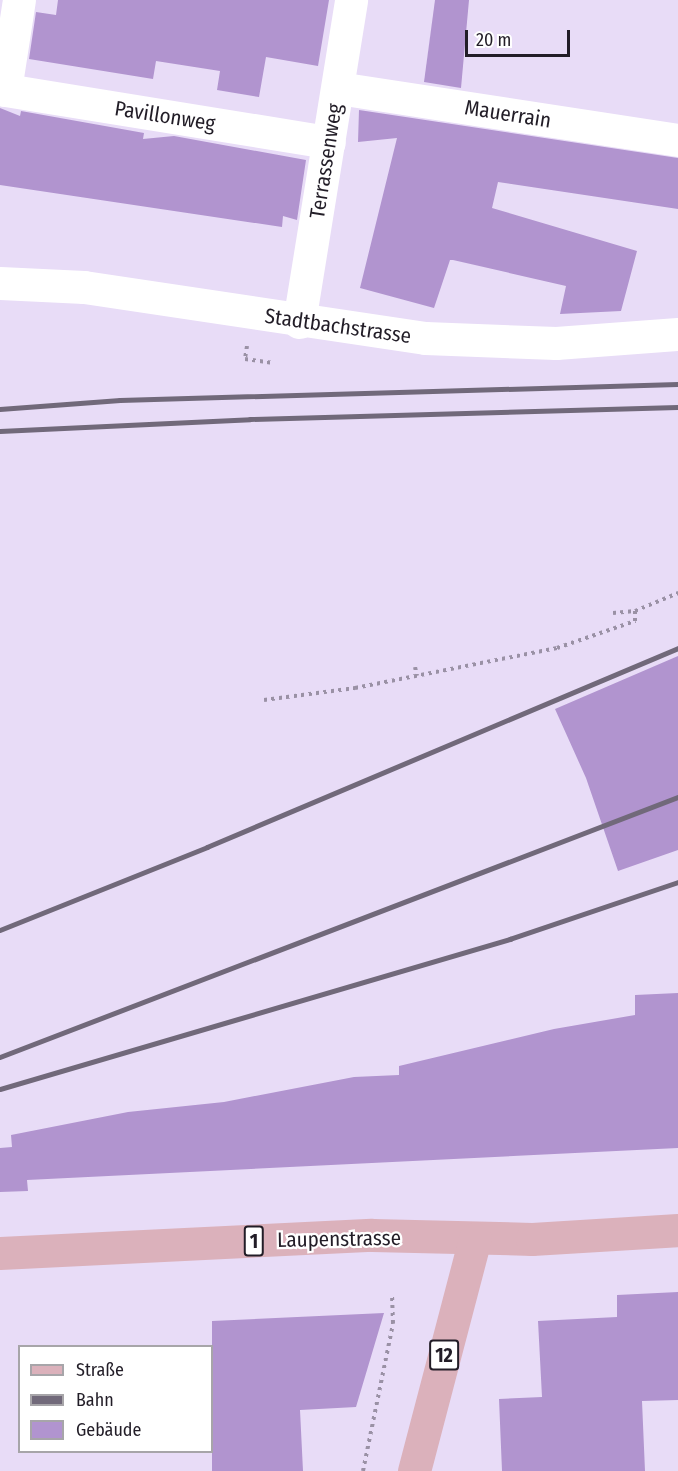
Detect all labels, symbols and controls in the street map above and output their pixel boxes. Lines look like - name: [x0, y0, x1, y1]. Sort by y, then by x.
- scale bar: [468, 18, 573, 56]
- text: 20 m: [476, 29, 511, 51]
- street label: Mauerrain: [463, 95, 553, 133]
- street label: Pavillonweg: [113, 96, 217, 136]
- street label: Terrassenweg: [304, 102, 348, 220]
- street label: Stadtbachstrasse: [263, 303, 413, 349]
- road number: 1: [244, 1224, 264, 1258]
- street label: Laupenstrasse: [277, 1225, 401, 1253]
- road number: 12: [429, 1338, 459, 1372]
- legend: [18, 1345, 213, 1453]
- text: Straße: [76, 1359, 124, 1381]
- text: Bahn: [76, 1389, 114, 1411]
- text: Gebäude: [76, 1419, 141, 1441]

